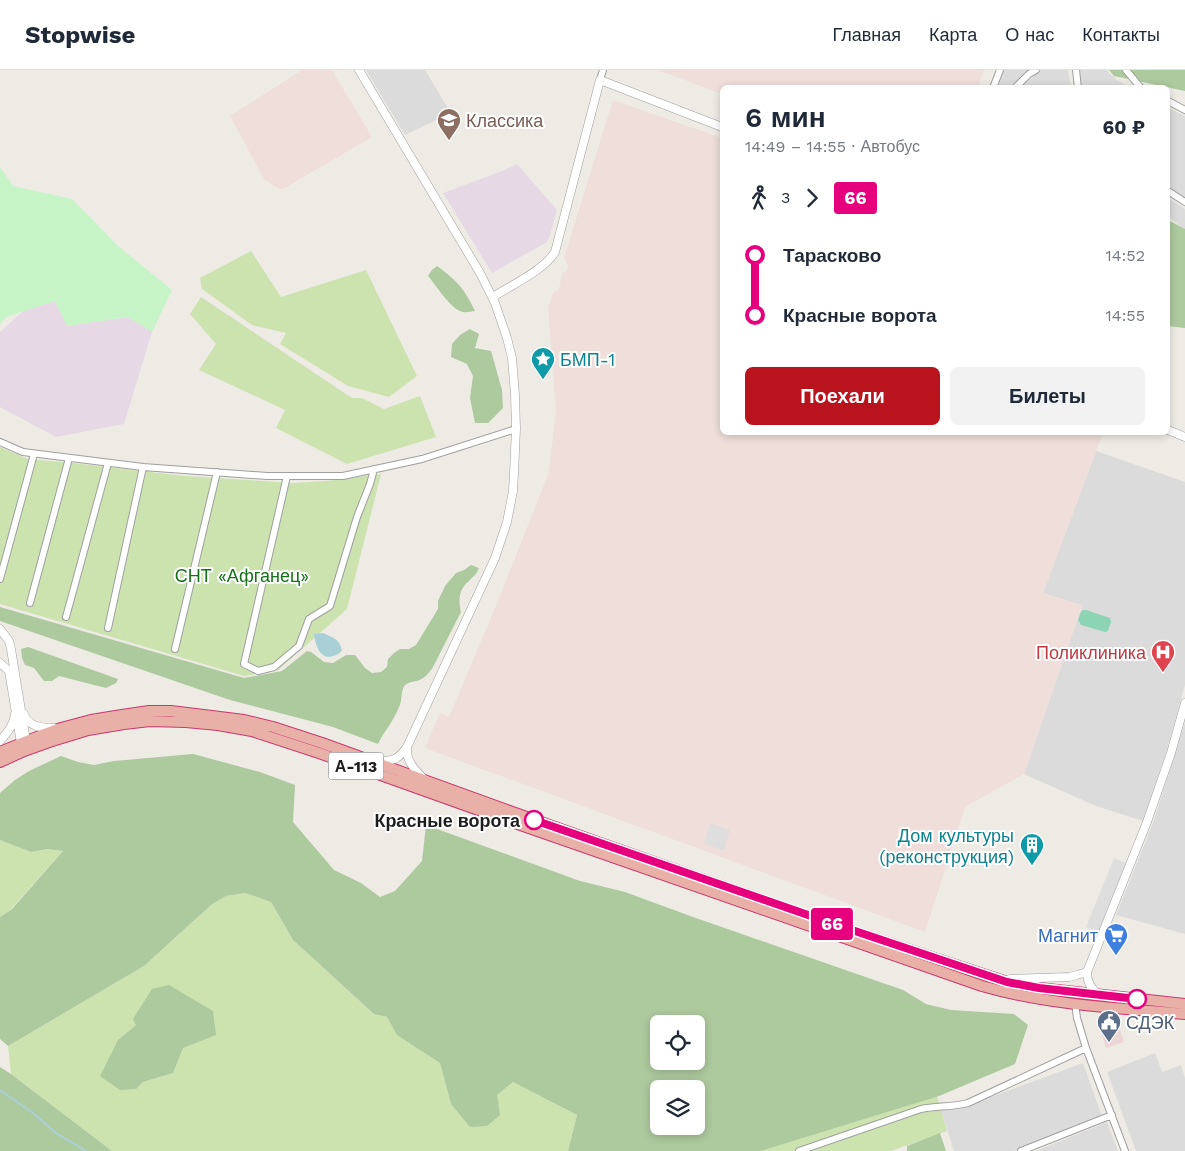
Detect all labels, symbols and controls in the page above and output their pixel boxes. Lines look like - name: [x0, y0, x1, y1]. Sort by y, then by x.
- text: Stopwise: [25, 21, 135, 49]
- text: Главная: [832, 24, 901, 45]
- text: Карта: [929, 24, 977, 45]
- text: О нас: [1005, 24, 1054, 45]
- text: Контакты: [1082, 24, 1160, 45]
- text: 6 мин: [745, 101, 826, 134]
- school or university icon: Классика: [436, 107, 462, 141]
- place label: Классика: [466, 110, 544, 131]
- text: 60 ₽: [1103, 116, 1145, 139]
- text: 14:49 – 14:55 · Автобус: [745, 137, 920, 156]
- icon: walk: [745, 184, 773, 212]
- icon: forward: [798, 184, 826, 212]
- text: 66: [844, 187, 867, 208]
- text: 3: [781, 188, 790, 207]
- text: Тарасково: [783, 244, 881, 267]
- text: 14:52: [1106, 246, 1145, 265]
- text: Красные ворота: [783, 304, 937, 327]
- text: 14:55: [1106, 306, 1145, 325]
- place icon: БМП-1: [530, 346, 556, 380]
- place label: БМП-1: [560, 349, 615, 370]
- button: Поехали: [745, 367, 940, 425]
- button: Билеты: [950, 367, 1145, 425]
- park label: СНТ «Афганец»: [175, 565, 309, 586]
- hospital icon: Поликлиника: [1150, 639, 1176, 673]
- place label: Поликлиника: [1036, 642, 1147, 663]
- road number: А-113: [328, 752, 384, 779]
- place label: Красные ворота: [374, 810, 521, 831]
- marker: Красные ворота: [524, 810, 544, 830]
- place label: Дом культуры (реконструкция): [879, 825, 1014, 867]
- building icon: Дом культуры (реконструкция): [1019, 832, 1045, 866]
- line badge: 66: [810, 908, 854, 940]
- text: 66: [821, 913, 843, 934]
- supermarket icon: Магнит: [1103, 922, 1129, 956]
- place label: Магнит: [1038, 925, 1098, 946]
- unlabelled marker: [1127, 989, 1147, 1009]
- public building icon: СДЭК: [1096, 1009, 1122, 1043]
- place label: СДЭК: [1126, 1012, 1175, 1033]
- map controls: [650, 1015, 705, 1135]
- button: locate: [650, 1015, 705, 1070]
- button: layers: [650, 1080, 705, 1135]

